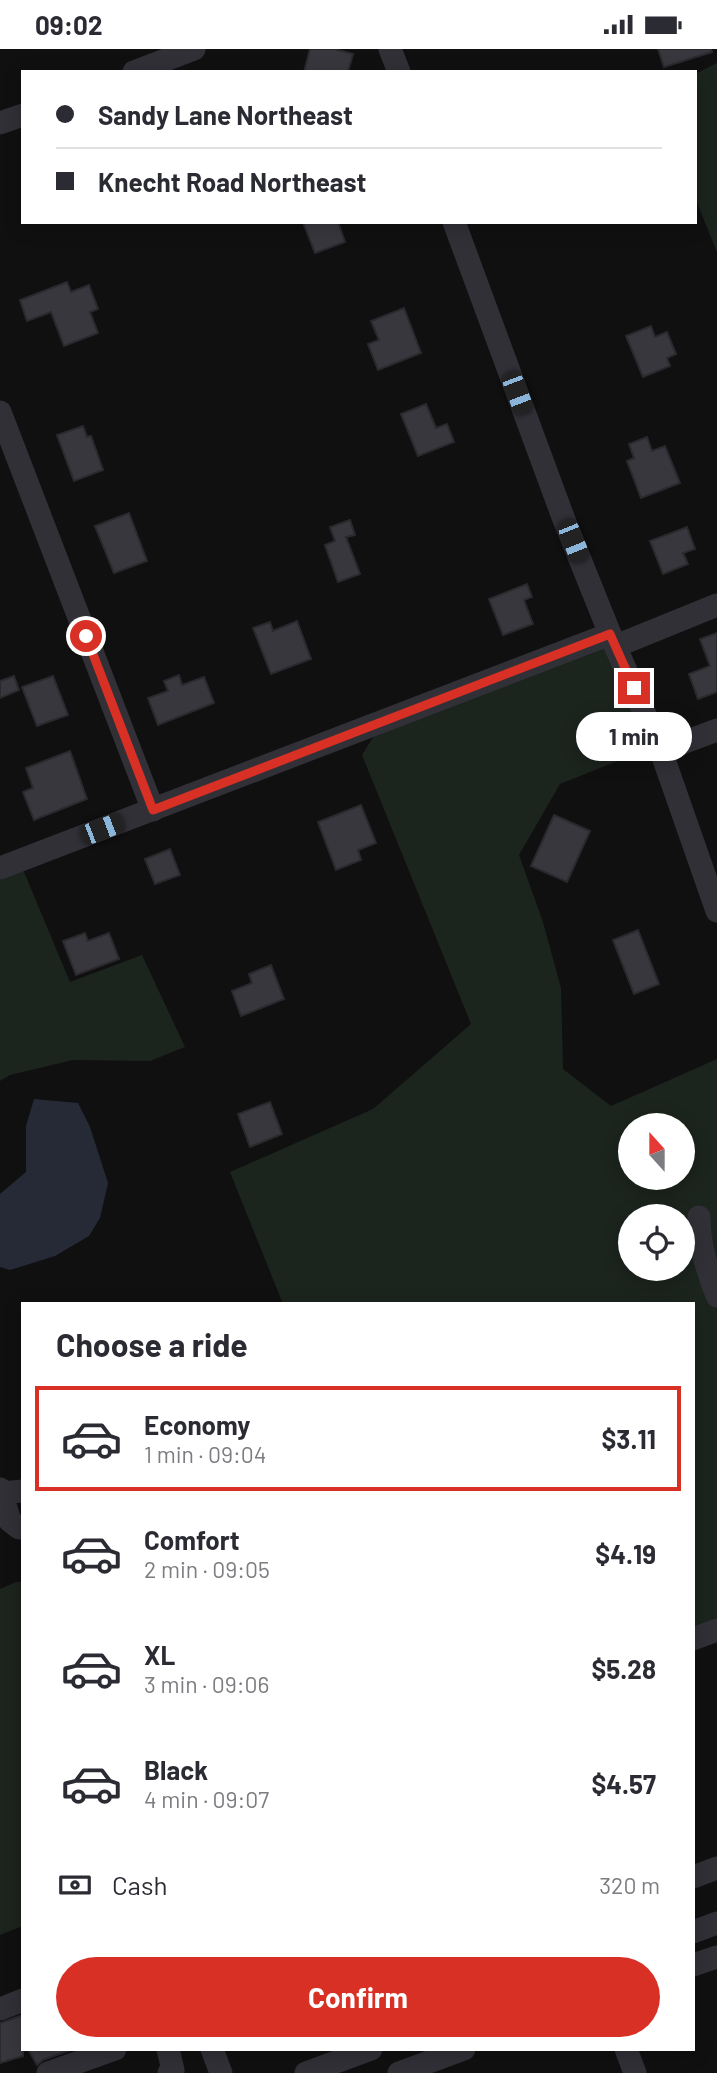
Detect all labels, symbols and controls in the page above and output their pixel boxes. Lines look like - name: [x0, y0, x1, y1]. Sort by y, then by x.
- text: 09:02: [35, 9, 102, 40]
- text: Sandy Lane Northeast: [98, 99, 353, 130]
- text: Knecht Road Northeast: [98, 166, 366, 197]
- car: [500, 370, 535, 416]
- car: [556, 518, 591, 564]
- route start: [70, 620, 102, 652]
- route end: [618, 672, 650, 704]
- callout: 1 min: [576, 713, 692, 761]
- text: 1 min: [609, 722, 659, 750]
- car: [79, 812, 126, 846]
- north arrow: [618, 1113, 695, 1190]
- map controls: [618, 1113, 695, 1281]
- button: locate: [618, 1204, 695, 1281]
- text: Choose a ride: [56, 1325, 248, 1363]
- icon: car: [60, 1407, 123, 1470]
- text: Economy: [144, 1409, 250, 1440]
- text: $3.11: [601, 1423, 656, 1454]
- text: 1 min · 09:04: [144, 1440, 266, 1468]
- icon: car: [60, 1522, 123, 1585]
- text: Comfort: [144, 1524, 240, 1555]
- text: $4.19: [595, 1538, 656, 1569]
- text: 2 min · 09:05: [144, 1555, 270, 1583]
- icon: car: [60, 1637, 123, 1700]
- text: XL: [144, 1639, 175, 1670]
- text: $5.28: [591, 1653, 656, 1684]
- text: 3 min · 09:06: [144, 1670, 269, 1698]
- icon: car: [60, 1752, 123, 1815]
- text: Black: [144, 1754, 208, 1785]
- text: $4.57: [591, 1768, 656, 1799]
- text: 4 min · 09:07: [144, 1785, 269, 1813]
- icon: cash: [56, 1866, 94, 1904]
- text: Cash: [112, 1869, 167, 1900]
- text: 320 m: [599, 1871, 660, 1899]
- button: Confirm: [56, 1957, 660, 2037]

